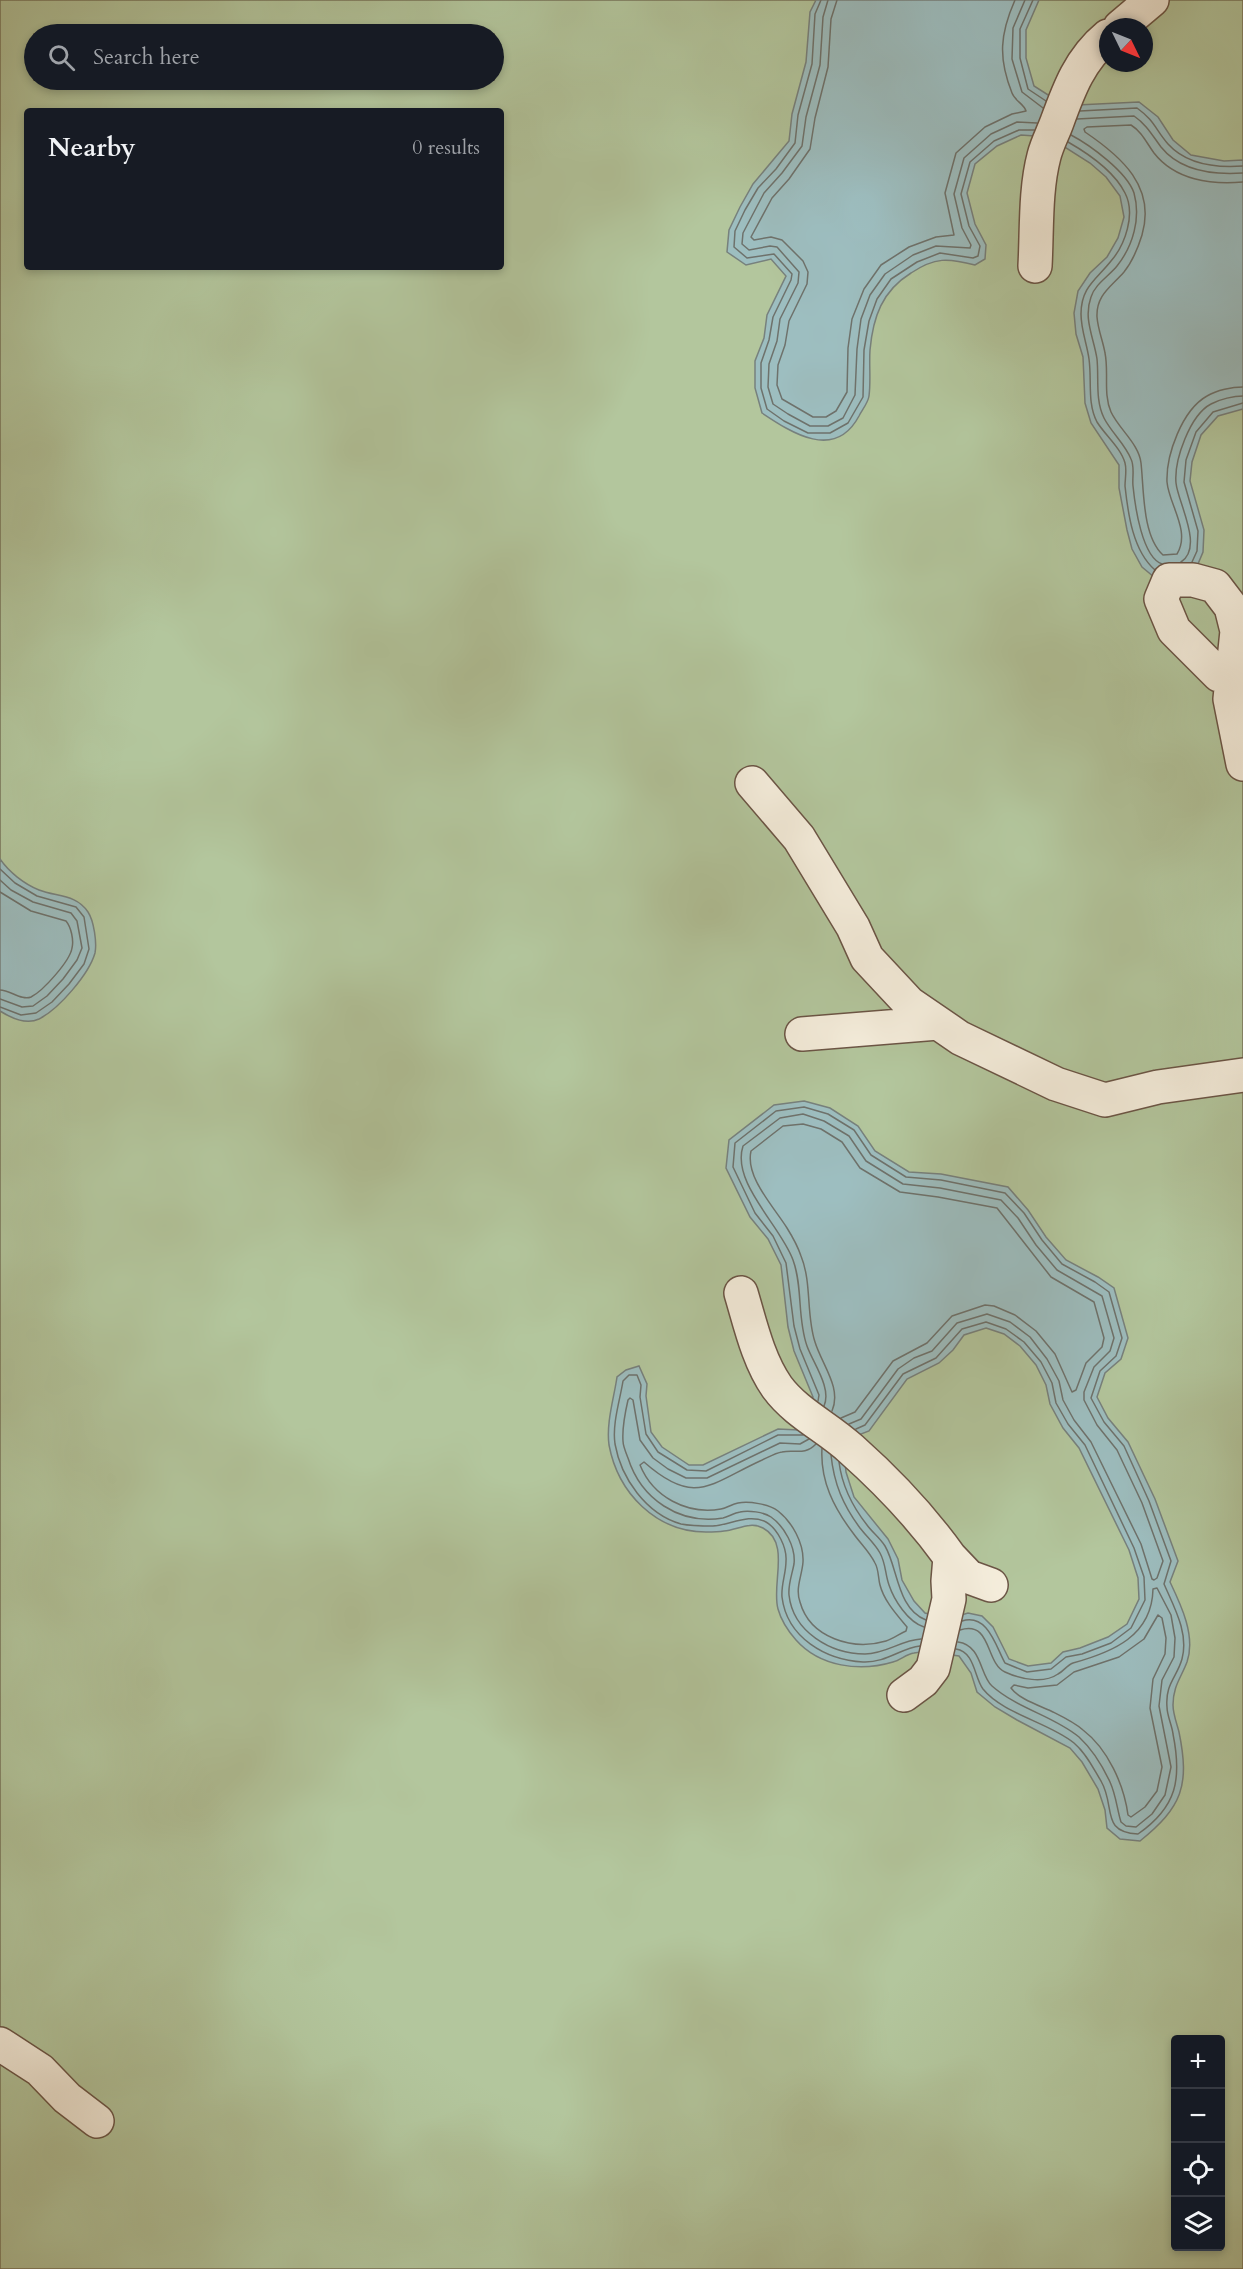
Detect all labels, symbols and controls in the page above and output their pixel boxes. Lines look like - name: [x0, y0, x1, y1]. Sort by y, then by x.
- north arrow: [1099, 18, 1153, 72]
- search box: [24, 24, 504, 90]
- icon: search: [45, 41, 78, 74]
- text: Search here: [93, 42, 200, 72]
- text: Nearby: [48, 130, 136, 165]
- text: 0 results: [412, 134, 480, 161]
- map controls: [1171, 2035, 1225, 2251]
- button: +: [1171, 2035, 1225, 2089]
- button: −: [1171, 2089, 1225, 2143]
- button: locate: [1171, 2143, 1225, 2197]
- button: layers: [1171, 2197, 1225, 2251]

